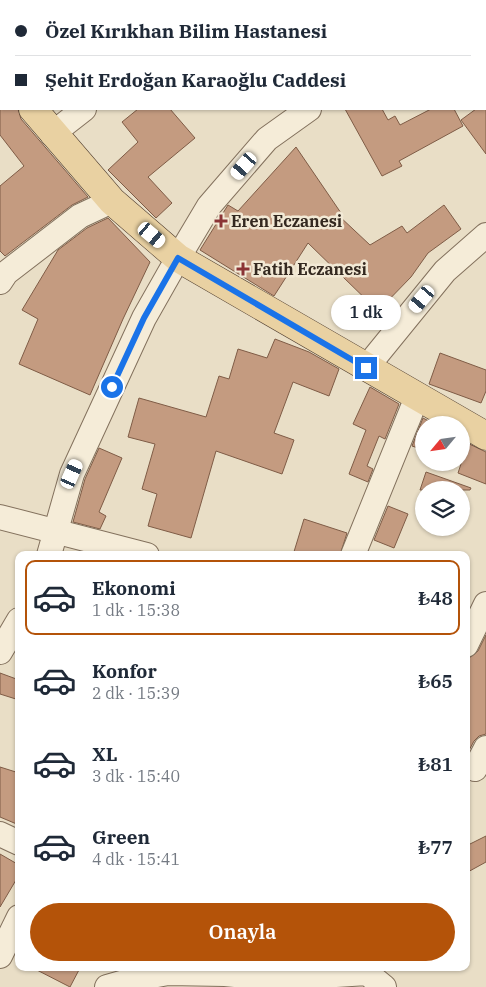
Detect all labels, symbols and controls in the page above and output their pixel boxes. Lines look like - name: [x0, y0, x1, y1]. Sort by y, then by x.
- text: Özel Kırıkhan Bilim Hastanesi: [45, 19, 327, 43]
- text: Şehit Erdoğan Karaoğlu Caddesi: [45, 68, 346, 92]
- car: [228, 150, 259, 182]
- place label: Eren Eczanesi: [231, 211, 342, 231]
- marker: Eren Eczanesi: [215, 215, 227, 227]
- car: [135, 220, 168, 250]
- place label: Fatih Eczanesi: [253, 259, 367, 279]
- marker: Fatih Eczanesi: [237, 263, 249, 275]
- car: [406, 283, 437, 315]
- callout: 1 dk: [331, 296, 401, 330]
- text: 1 dk: [349, 302, 383, 322]
- route end: [355, 357, 377, 379]
- route start: [101, 376, 123, 398]
- north arrow: [415, 416, 470, 471]
- map controls: [415, 416, 470, 536]
- car: [59, 457, 84, 491]
- button: layers: [415, 481, 470, 536]
- icon: car: [32, 575, 77, 620]
- text: Ekonomi: [92, 576, 176, 600]
- text: ₺48: [418, 586, 453, 610]
- text: 1 dk · 15:38: [92, 600, 180, 620]
- icon: car: [32, 658, 77, 703]
- text: Konfor: [92, 659, 157, 683]
- text: ₺65: [418, 669, 453, 693]
- text: 2 dk · 15:39: [92, 683, 180, 703]
- icon: car: [32, 741, 77, 786]
- text: XL: [92, 742, 118, 766]
- text: ₺81: [418, 752, 453, 776]
- text: 3 dk · 15:40: [92, 766, 180, 786]
- icon: car: [32, 824, 77, 869]
- text: Green: [92, 825, 150, 849]
- text: ₺77: [418, 835, 453, 859]
- text: 4 dk · 15:41: [92, 849, 180, 869]
- button: Onayla: [30, 903, 455, 961]

